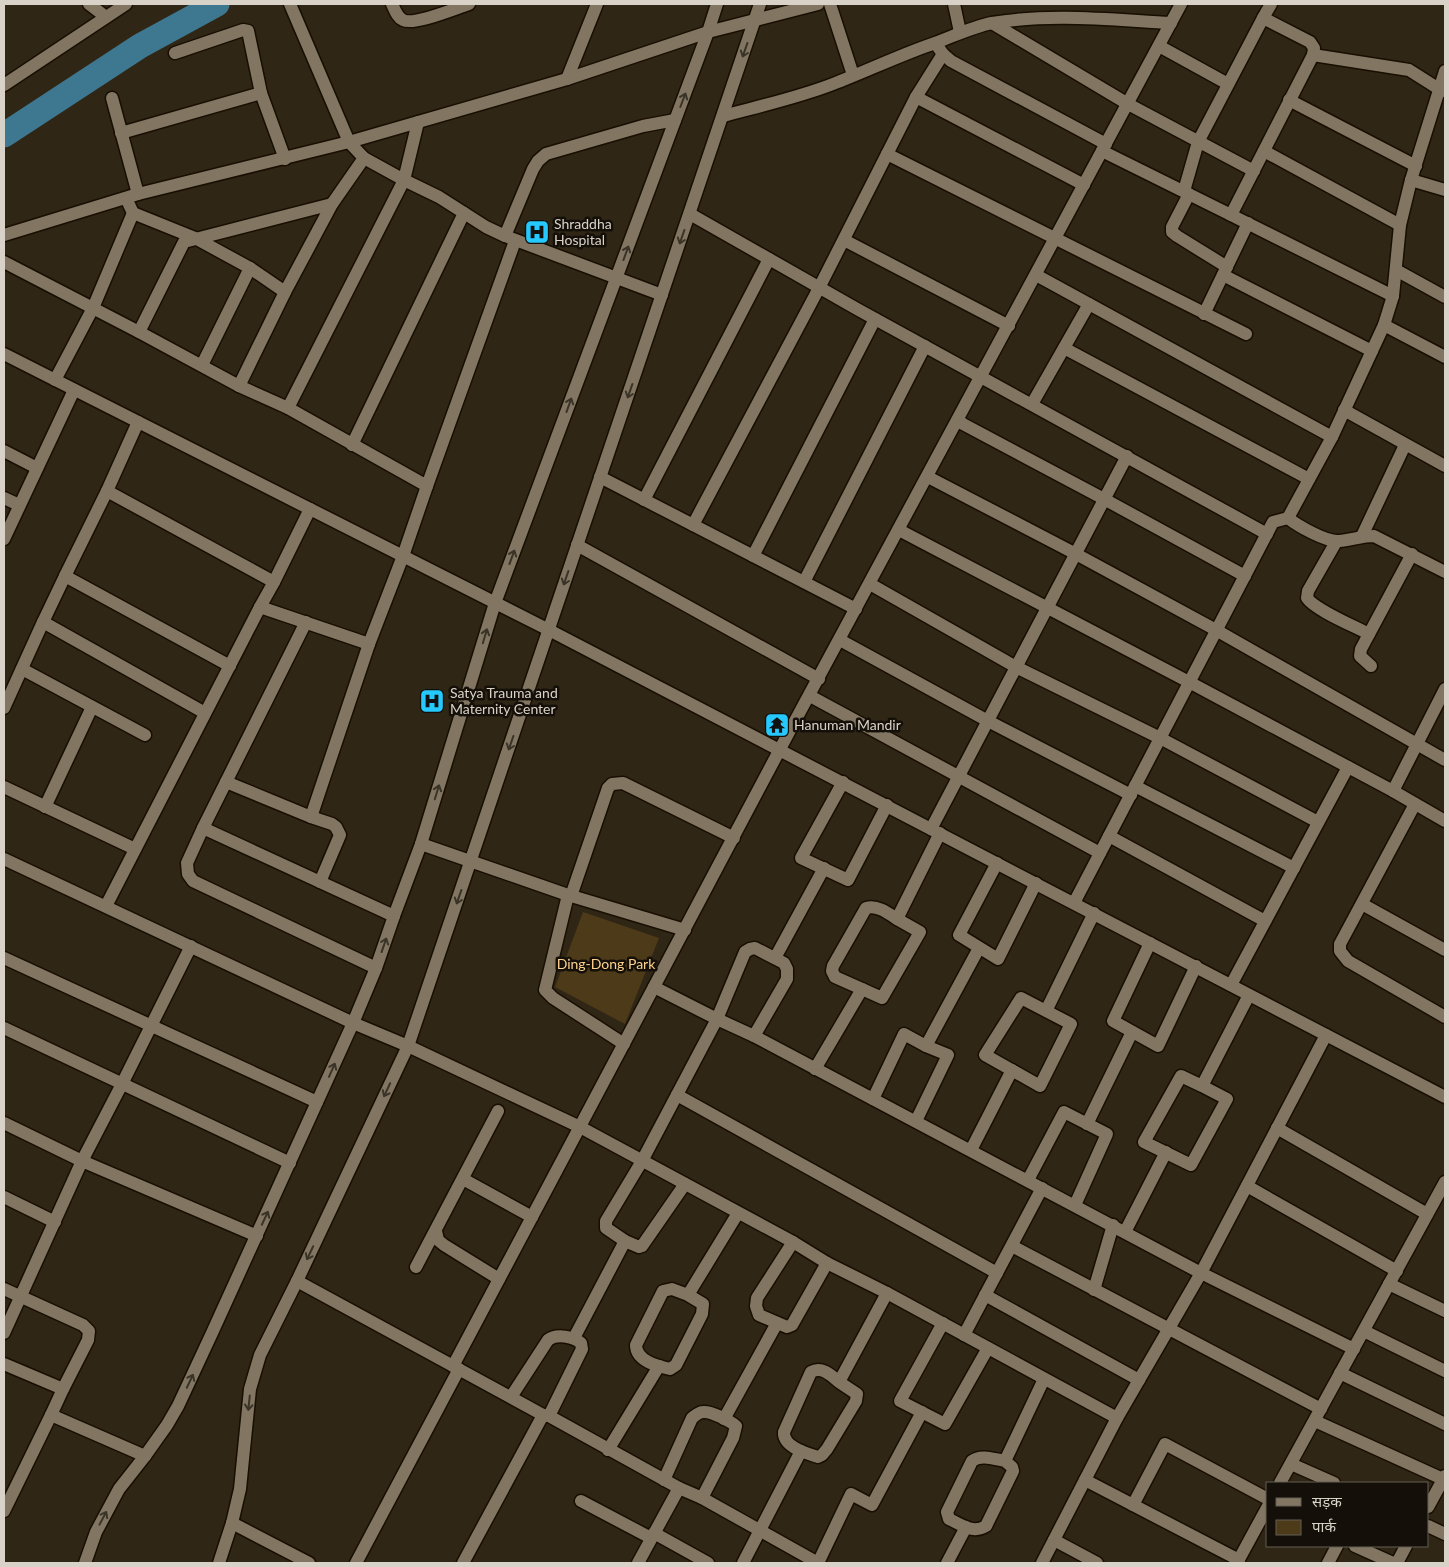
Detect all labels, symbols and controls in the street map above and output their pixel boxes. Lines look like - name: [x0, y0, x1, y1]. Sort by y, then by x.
- one-way arrow: [740, 42, 749, 57]
- one-way arrow: [679, 93, 688, 109]
- place label: Shraddha Hospital: [554, 215, 612, 248]
- hospital icon: Shraddha Hospital: [524, 219, 550, 245]
- one-way arrow: [677, 229, 686, 244]
- one-way arrow: [622, 245, 631, 261]
- one-way arrow: [624, 383, 634, 399]
- one-way arrow: [565, 398, 574, 413]
- one-way arrow: [508, 550, 517, 565]
- one-way arrow: [561, 570, 570, 585]
- one-way arrow: [480, 629, 490, 645]
- place label: Satya Trauma and Maternity Center: [450, 684, 558, 717]
- hospital icon: Satya Trauma and Maternity Center: [419, 688, 445, 714]
- temple icon: Hanuman Mandir: [764, 712, 790, 738]
- place label: Hanuman Mandir: [794, 716, 901, 733]
- one-way arrow: [505, 734, 515, 750]
- one-way arrow: [433, 784, 442, 800]
- one-way arrow: [453, 888, 463, 904]
- one-way arrow: [379, 937, 389, 953]
- park label: Ding-Dong Park: [557, 955, 656, 972]
- one-way arrow: [328, 1063, 337, 1078]
- one-way arrow: [382, 1083, 392, 1098]
- one-way arrow: [260, 1211, 270, 1226]
- one-way arrow: [305, 1245, 314, 1260]
- one-way arrow: [185, 1374, 195, 1389]
- one-way arrow: [244, 1394, 254, 1410]
- legend: [1266, 1482, 1429, 1547]
- text: सड़क: [1312, 1492, 1342, 1510]
- one-way arrow: [99, 1512, 109, 1526]
- text: पार्क: [1312, 1517, 1336, 1535]

